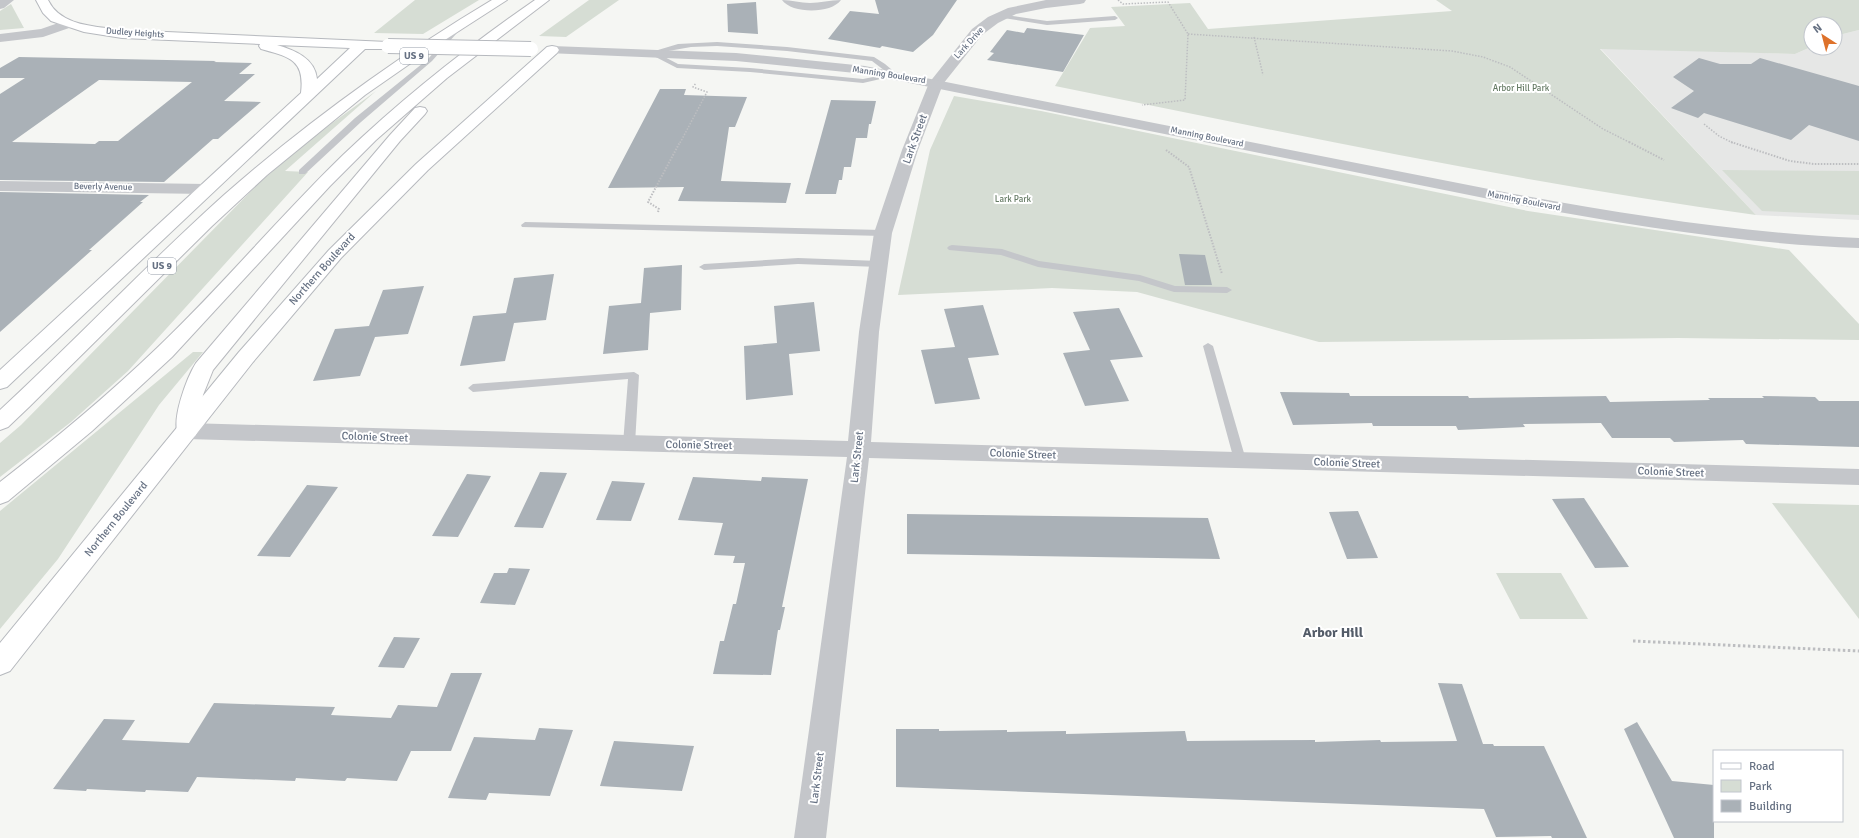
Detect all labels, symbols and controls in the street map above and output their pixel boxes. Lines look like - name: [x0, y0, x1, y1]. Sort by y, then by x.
- north arrow: [1803, 16, 1843, 56]
- text: N: [1810, 21, 1824, 36]
- street label: Lark Drive: [952, 24, 987, 61]
- street label: Dudley Heights: [105, 25, 165, 41]
- road number: US 9: [400, 48, 428, 64]
- street label: Manning Boulevard: [851, 64, 927, 86]
- park label: Arbor Hill Park: [1493, 83, 1550, 94]
- street label: Lark Street: [900, 112, 930, 166]
- street label: Manning Boulevard: [1169, 125, 1245, 150]
- street label: Beverly Avenue: [74, 181, 133, 193]
- street label: Manning Boulevard: [1486, 189, 1562, 214]
- park label: Lark Park: [995, 194, 1032, 205]
- street label: Northern Boulevard: [286, 230, 358, 308]
- road number: US 9: [148, 258, 176, 274]
- street label: Colonie Street: [341, 429, 409, 445]
- street label: Lark Street: [848, 430, 866, 483]
- street label: Colonie Street: [666, 438, 733, 452]
- street label: Colonie Street: [989, 446, 1057, 462]
- street label: Colonie Street: [1313, 455, 1381, 471]
- street label: Colonie Street: [1637, 464, 1705, 480]
- street label: Northern Boulevard: [82, 479, 150, 559]
- district label: Arbor Hill: [1303, 624, 1364, 641]
- legend: [1713, 750, 1843, 822]
- street label: Lark Street: [807, 751, 827, 805]
- text: Road: [1749, 759, 1775, 774]
- text: Park: [1749, 779, 1772, 794]
- text: Building: [1749, 799, 1792, 814]

